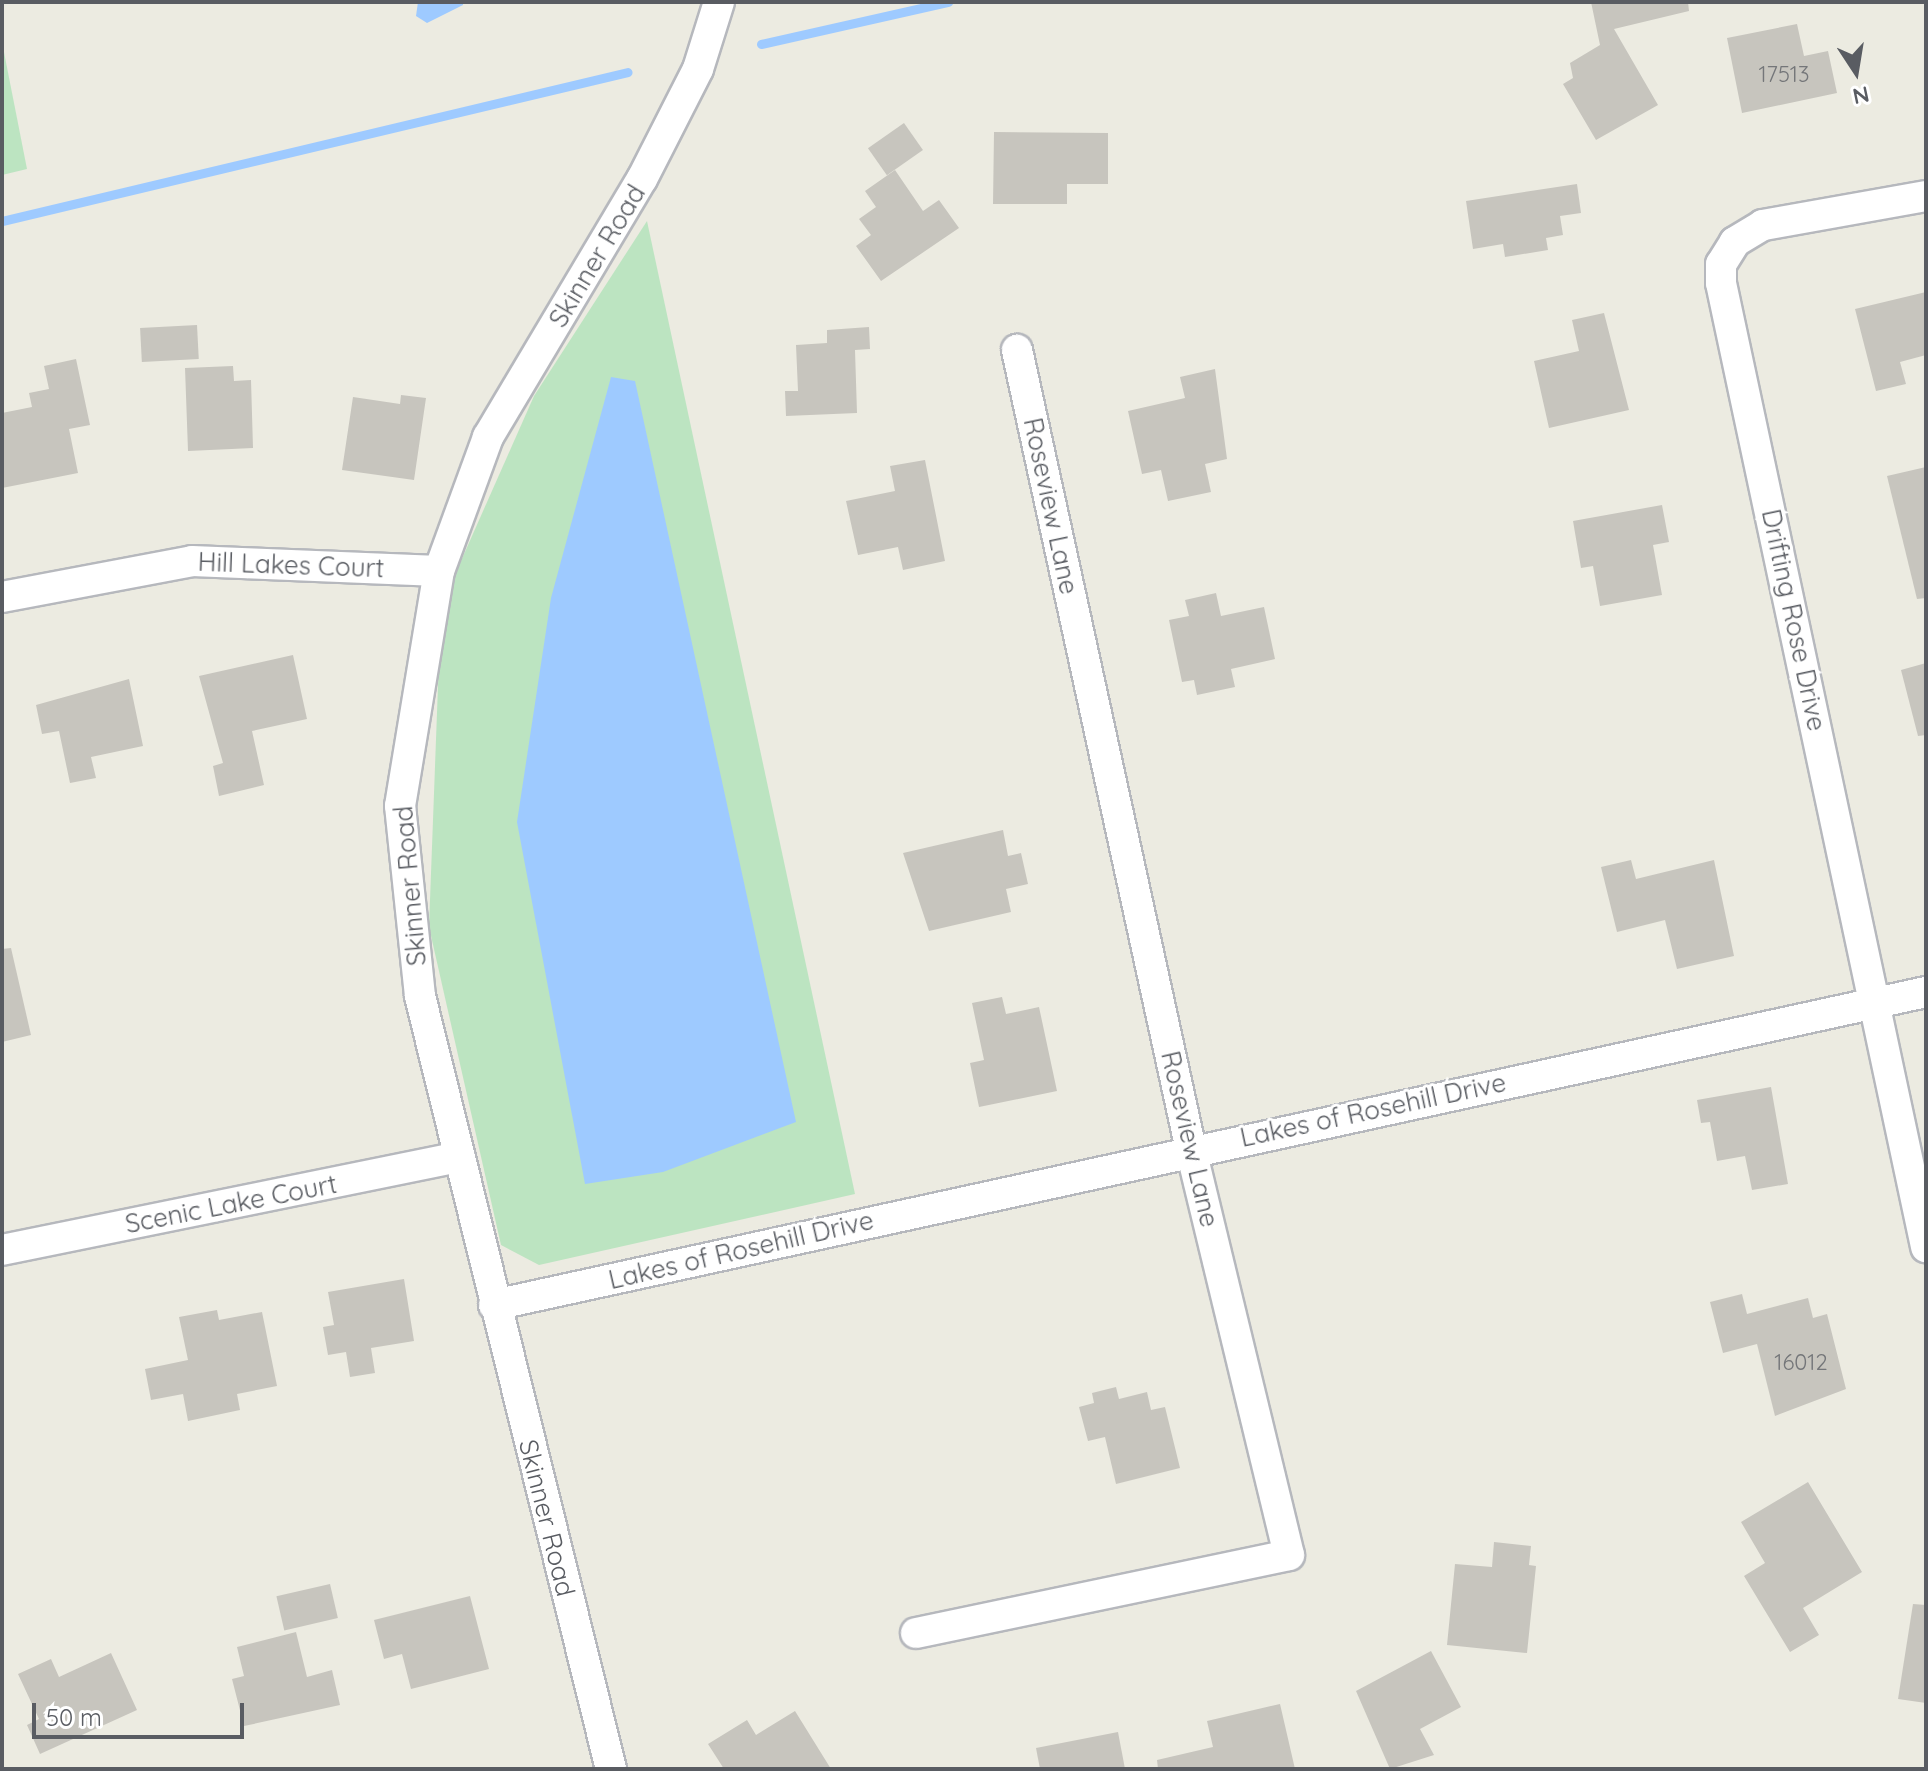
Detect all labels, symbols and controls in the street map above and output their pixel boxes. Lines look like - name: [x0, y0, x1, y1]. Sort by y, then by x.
- north arrow: [1816, 32, 1896, 112]
- house number: 17513: [1758, 62, 1810, 88]
- text: N: [1850, 80, 1872, 111]
- street label: Skinner Road: [542, 179, 652, 333]
- street label: Roseview Lane: [1017, 415, 1085, 597]
- street label: Drifting Rose Drive: [1755, 506, 1833, 734]
- street label: Hill Lakes Court: [197, 546, 385, 584]
- street label: Skinner Road: [387, 805, 433, 967]
- street label: Roseview Lane: [1155, 1048, 1225, 1230]
- street label: Lakes of Rosehill Drive: [1237, 1067, 1509, 1153]
- street label: Scenic Lake Court: [123, 1168, 339, 1240]
- street label: Lakes of Rosehill Drive: [606, 1204, 876, 1296]
- house number: 16012: [1774, 1350, 1828, 1376]
- street label: Skinner Road: [512, 1436, 582, 1600]
- scale bar: [36, 1687, 248, 1737]
- text: 50 m: [46, 1702, 102, 1732]

